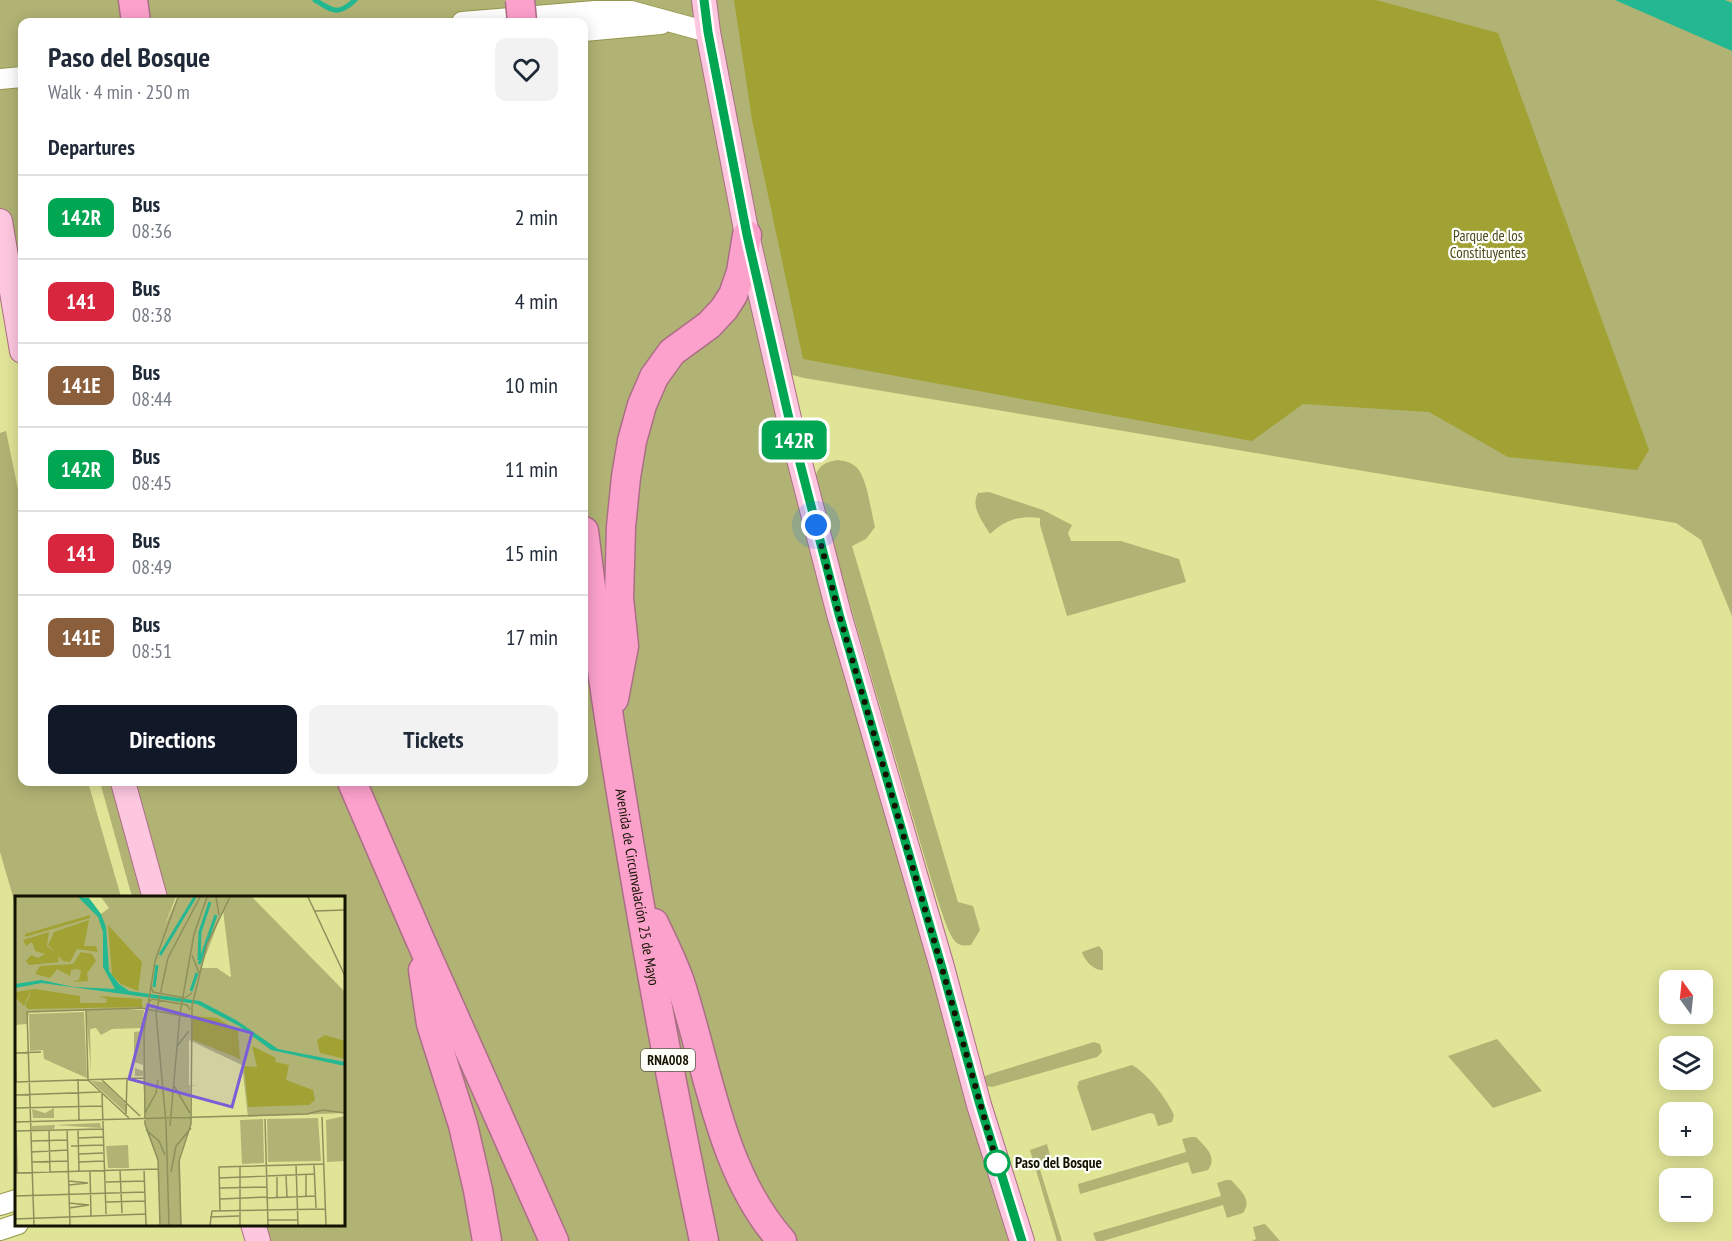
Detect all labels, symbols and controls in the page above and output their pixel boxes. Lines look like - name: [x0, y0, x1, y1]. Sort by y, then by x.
- text: Paso del Bosque: [48, 38, 210, 75]
- button: heart: [495, 38, 558, 101]
- text: Walk · 4 min · 250 m: [48, 79, 190, 105]
- text: Departures: [48, 133, 135, 161]
- text: Bus: [132, 190, 160, 218]
- text: 2 min: [515, 203, 558, 231]
- text: 142R: [61, 204, 101, 231]
- text: 08:36: [132, 218, 172, 244]
- park label: Parque de los Constituyentes: [1450, 226, 1526, 262]
- text: Bus: [132, 274, 160, 302]
- text: 4 min: [515, 287, 558, 315]
- text: 141: [66, 288, 96, 315]
- text: 08:38: [132, 302, 172, 328]
- text: Bus: [132, 358, 160, 386]
- text: 10 min: [505, 371, 558, 399]
- text: 141E: [61, 372, 101, 399]
- text: 08:44: [132, 386, 172, 412]
- line badge: 142R: [752, 420, 836, 460]
- text: 142R: [774, 427, 814, 454]
- text: Bus: [132, 442, 160, 470]
- text: 11 min: [505, 455, 558, 483]
- text: 142R: [61, 456, 101, 483]
- text: 08:45: [132, 470, 172, 496]
- your location: [801, 510, 831, 540]
- text: Bus: [132, 526, 160, 554]
- text: 15 min: [505, 539, 558, 567]
- text: 141: [66, 540, 96, 567]
- text: 08:49: [132, 554, 172, 580]
- text: Bus: [132, 610, 160, 638]
- text: 17 min: [506, 623, 558, 651]
- text: 141E: [61, 624, 101, 651]
- text: 08:51: [132, 638, 172, 664]
- button: Directions: [48, 705, 297, 774]
- button: Tickets: [309, 705, 558, 774]
- street label: Avenida de Circunvalación 25 de Mayo: [611, 787, 664, 987]
- inset map: [15, 896, 345, 1226]
- north arrow: [1659, 970, 1713, 1024]
- map controls: [1659, 970, 1713, 1222]
- button: layers: [1659, 1036, 1713, 1090]
- road number: RNA008: [641, 1049, 695, 1071]
- button: +: [1659, 1102, 1713, 1156]
- marker: Paso del Bosque: [984, 1150, 1010, 1176]
- place label: Paso del Bosque: [1015, 1153, 1102, 1172]
- button: −: [1659, 1168, 1713, 1222]

